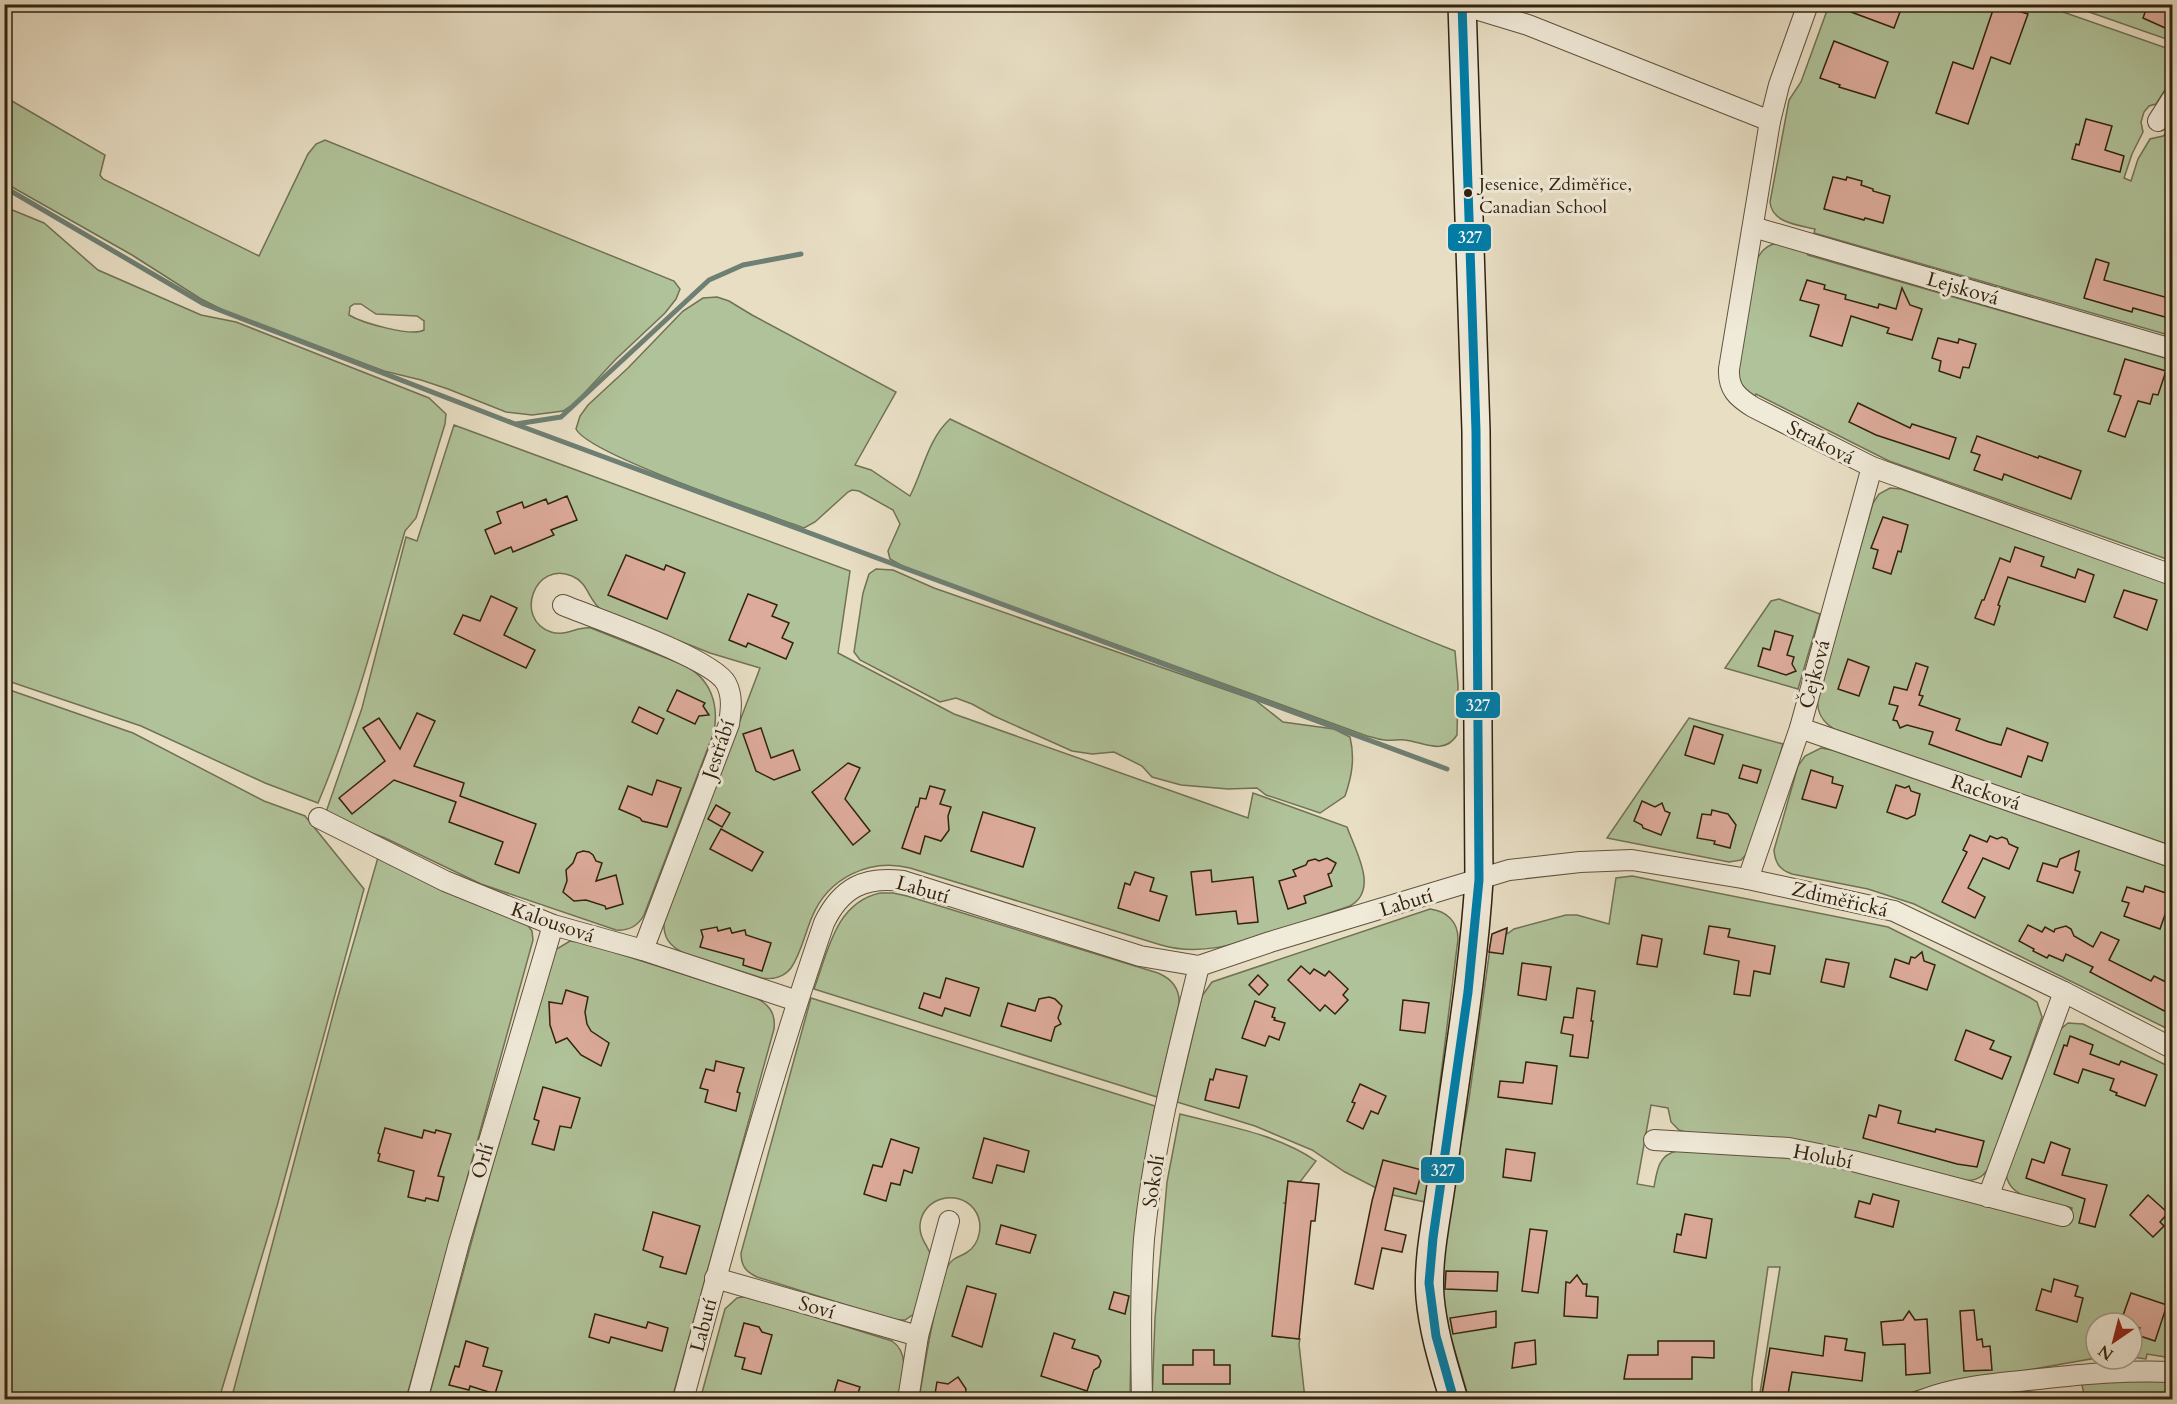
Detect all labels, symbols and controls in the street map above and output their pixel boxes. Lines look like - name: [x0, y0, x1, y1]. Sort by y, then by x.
- place label: Jesenice, Zdiměřice, Canadian School: [1476, 172, 1632, 220]
- marker: Jesenice, Zdiměřice, Canadian School: [1462, 187, 1474, 199]
- line badge: 327: [1447, 223, 1492, 252]
- text: 327: [1458, 227, 1482, 249]
- street label: Lejsková: [1924, 265, 2002, 312]
- street label: Straková: [1782, 414, 1860, 471]
- street label: Čejková: [1792, 636, 1837, 712]
- line badge: 327: [1455, 691, 1501, 719]
- text: 327: [1466, 695, 1490, 717]
- street label: Jestřábí: [695, 716, 741, 785]
- street label: Racková: [1947, 768, 2025, 817]
- street label: Labutí: [893, 869, 953, 910]
- street label: Zdiměřická: [1789, 875, 1891, 924]
- street label: Labutí: [1376, 882, 1436, 923]
- street label: Kalousová: [507, 896, 599, 949]
- street label: Holubí: [1791, 1138, 1855, 1176]
- street label: Orlí: [465, 1140, 500, 1182]
- street label: Sokolí: [1136, 1152, 1171, 1209]
- line badge: 327: [1420, 1156, 1465, 1184]
- text: 327: [1431, 1160, 1455, 1182]
- street label: Soví: [796, 1289, 839, 1326]
- street label: Labutí: [683, 1295, 724, 1355]
- north arrow: [2084, 1311, 2144, 1371]
- text: N: [2094, 1339, 2118, 1365]

